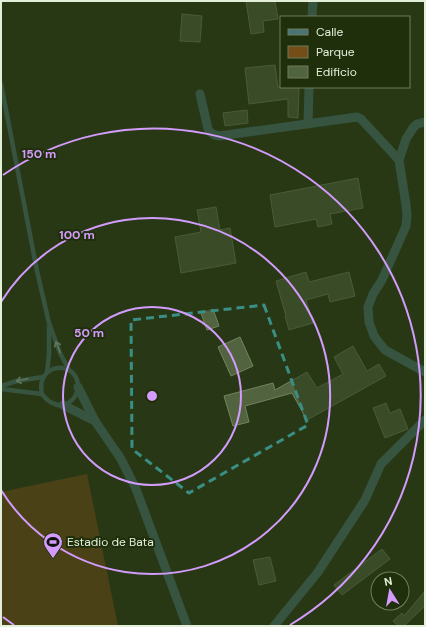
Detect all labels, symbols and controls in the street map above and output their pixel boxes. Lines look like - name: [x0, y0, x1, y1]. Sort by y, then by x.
- legend: [280, 16, 410, 88]
- text: Calle: [316, 24, 343, 40]
- text: Parque: [316, 44, 355, 60]
- text: Edificio: [316, 64, 357, 80]
- text: 150 m: [22, 146, 56, 162]
- text: 100 m: [59, 227, 95, 243]
- text: 50 m: [74, 325, 104, 341]
- one-way arrow: [54, 342, 62, 354]
- one-way arrow: [16, 376, 29, 384]
- centre of rings: [145, 389, 159, 403]
- sports icon: Estadio de Bata: [42, 531, 64, 559]
- place label: Estadio de Bata: [67, 534, 154, 550]
- north arrow: [370, 571, 410, 611]
- text: N: [383, 574, 393, 589]

